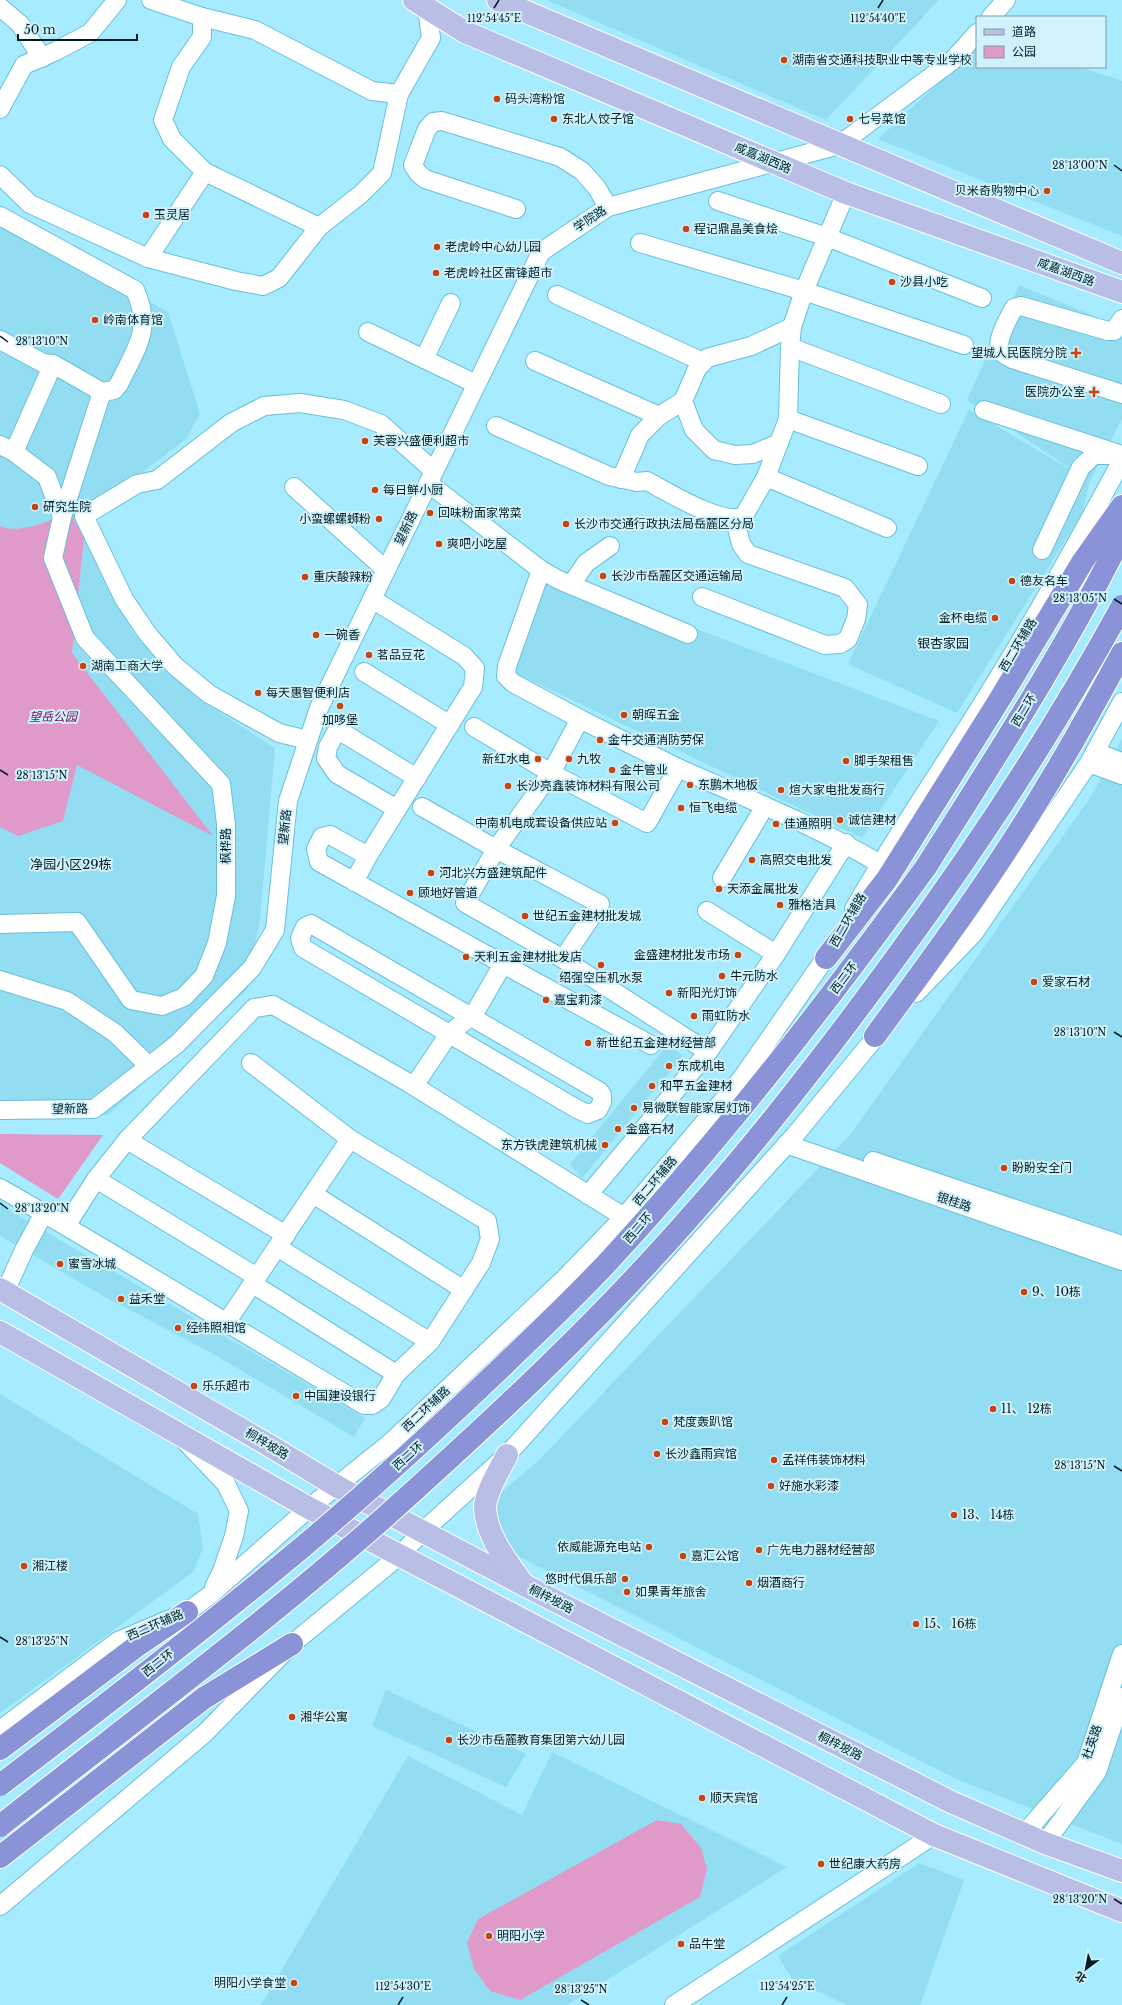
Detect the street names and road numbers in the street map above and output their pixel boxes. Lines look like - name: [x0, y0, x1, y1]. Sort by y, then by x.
- street label: 咸嘉湖西路: [733, 139, 794, 176]
- street label: 学院路: [571, 202, 609, 235]
- street label: 咸嘉湖西路: [1035, 254, 1097, 289]
- street label: 望新路: [391, 508, 420, 547]
- street label: 西二环辅路: [996, 615, 1039, 674]
- street label: 西二环: [1008, 690, 1039, 729]
- street label: 望新路: [275, 808, 294, 846]
- street label: 枫桦路: [218, 828, 233, 864]
- street label: 西二环辅路: [826, 890, 869, 949]
- street label: 西二环: [827, 959, 860, 997]
- street label: 望新路: [52, 1101, 88, 1116]
- street label: 西二环辅路: [630, 1153, 680, 1208]
- street label: 银桂路: [935, 1189, 974, 1214]
- street label: 西二环: [620, 1209, 655, 1246]
- street label: 西二环辅路: [399, 1383, 453, 1435]
- street label: 桐梓坡路: [243, 1425, 292, 1462]
- street label: 西二环: [389, 1438, 426, 1473]
- street label: 桐梓坡路: [526, 1581, 576, 1616]
- street label: 西二环辅路: [124, 1606, 185, 1643]
- street label: 西二环: [139, 1646, 176, 1680]
- street label: 杜英路: [1079, 1722, 1104, 1761]
- street label: 桐梓坡路: [815, 1728, 865, 1763]

